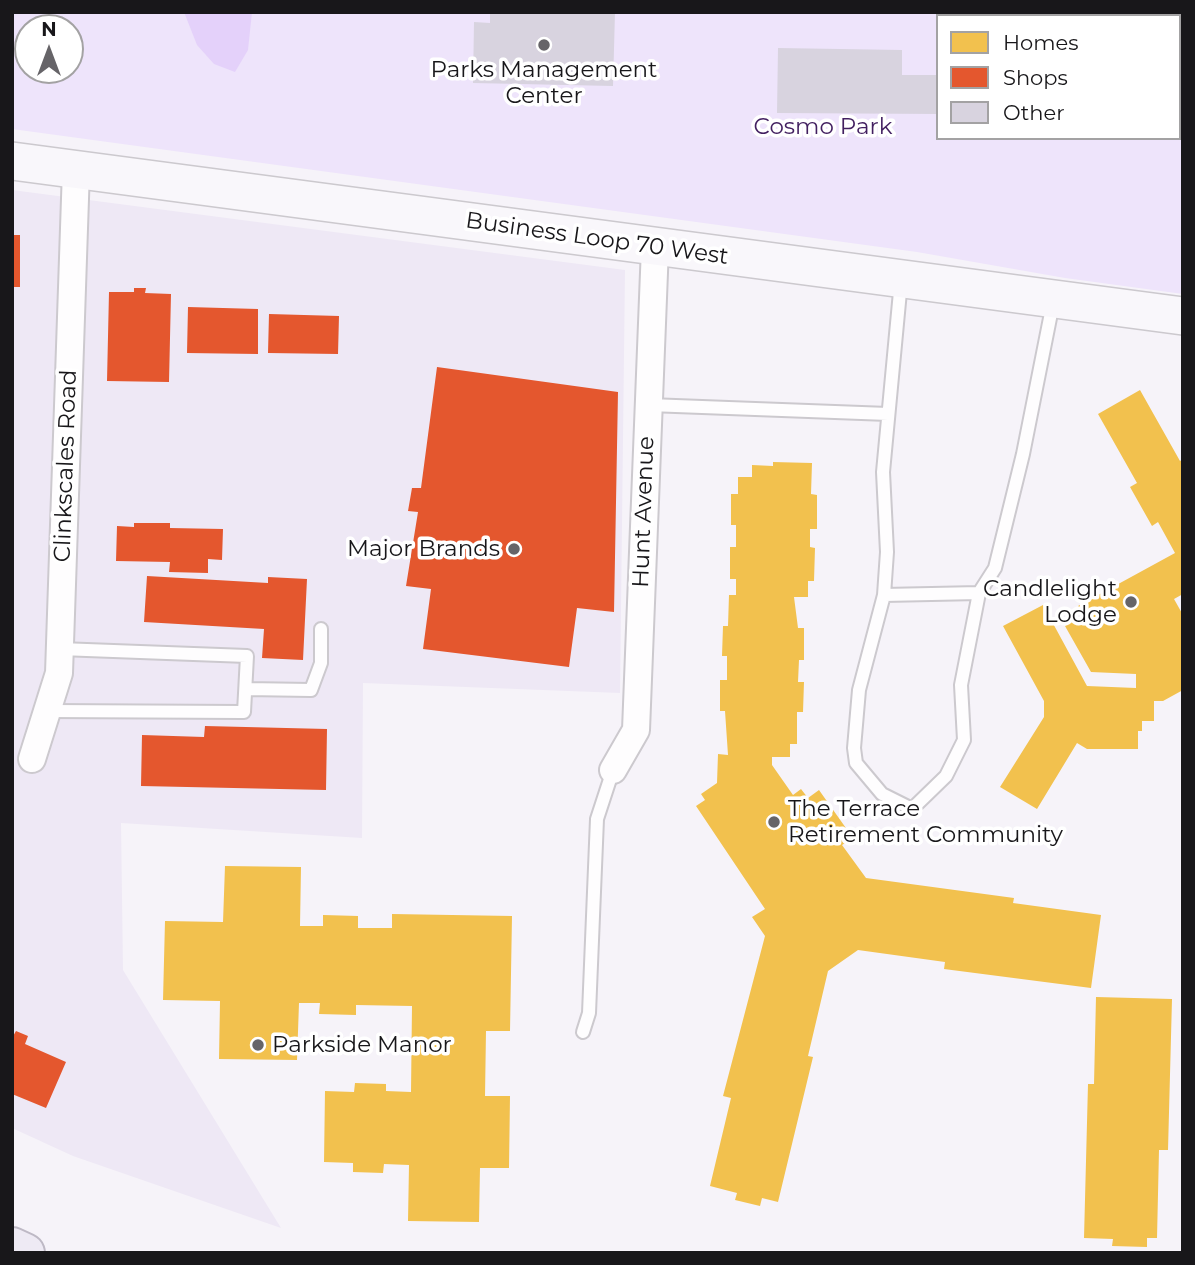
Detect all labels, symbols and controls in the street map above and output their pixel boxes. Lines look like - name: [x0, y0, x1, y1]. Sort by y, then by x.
- north arrow: [14, 14, 84, 84]
- legend: [936, 14, 1181, 140]
- text: N: [41, 18, 57, 41]
- text: Homes: [1003, 30, 1078, 55]
- marker: Parks Management Center: [536, 37, 552, 53]
- place label: Parks Management Center: [431, 56, 657, 110]
- text: Shops: [1003, 65, 1068, 90]
- text: Other: [1003, 100, 1065, 125]
- park label: Cosmo Park: [754, 113, 892, 141]
- street label: Business Loop 70 West: [464, 207, 730, 271]
- street label: Clinkscales Road: [49, 369, 83, 563]
- street label: Hunt Avenue: [628, 436, 660, 588]
- place label: Major Brands: [347, 535, 500, 563]
- marker: Major Brands: [506, 541, 522, 557]
- place label: Candlelight Lodge: [983, 575, 1117, 629]
- marker: Candlelight Lodge: [1123, 594, 1139, 610]
- place label: The Terrace Retirement Community: [788, 795, 1063, 849]
- marker: The Terrace Retirement Community: [766, 814, 782, 830]
- place label: Parkside Manor: [272, 1031, 452, 1059]
- marker: Parkside Manor: [250, 1037, 266, 1053]

